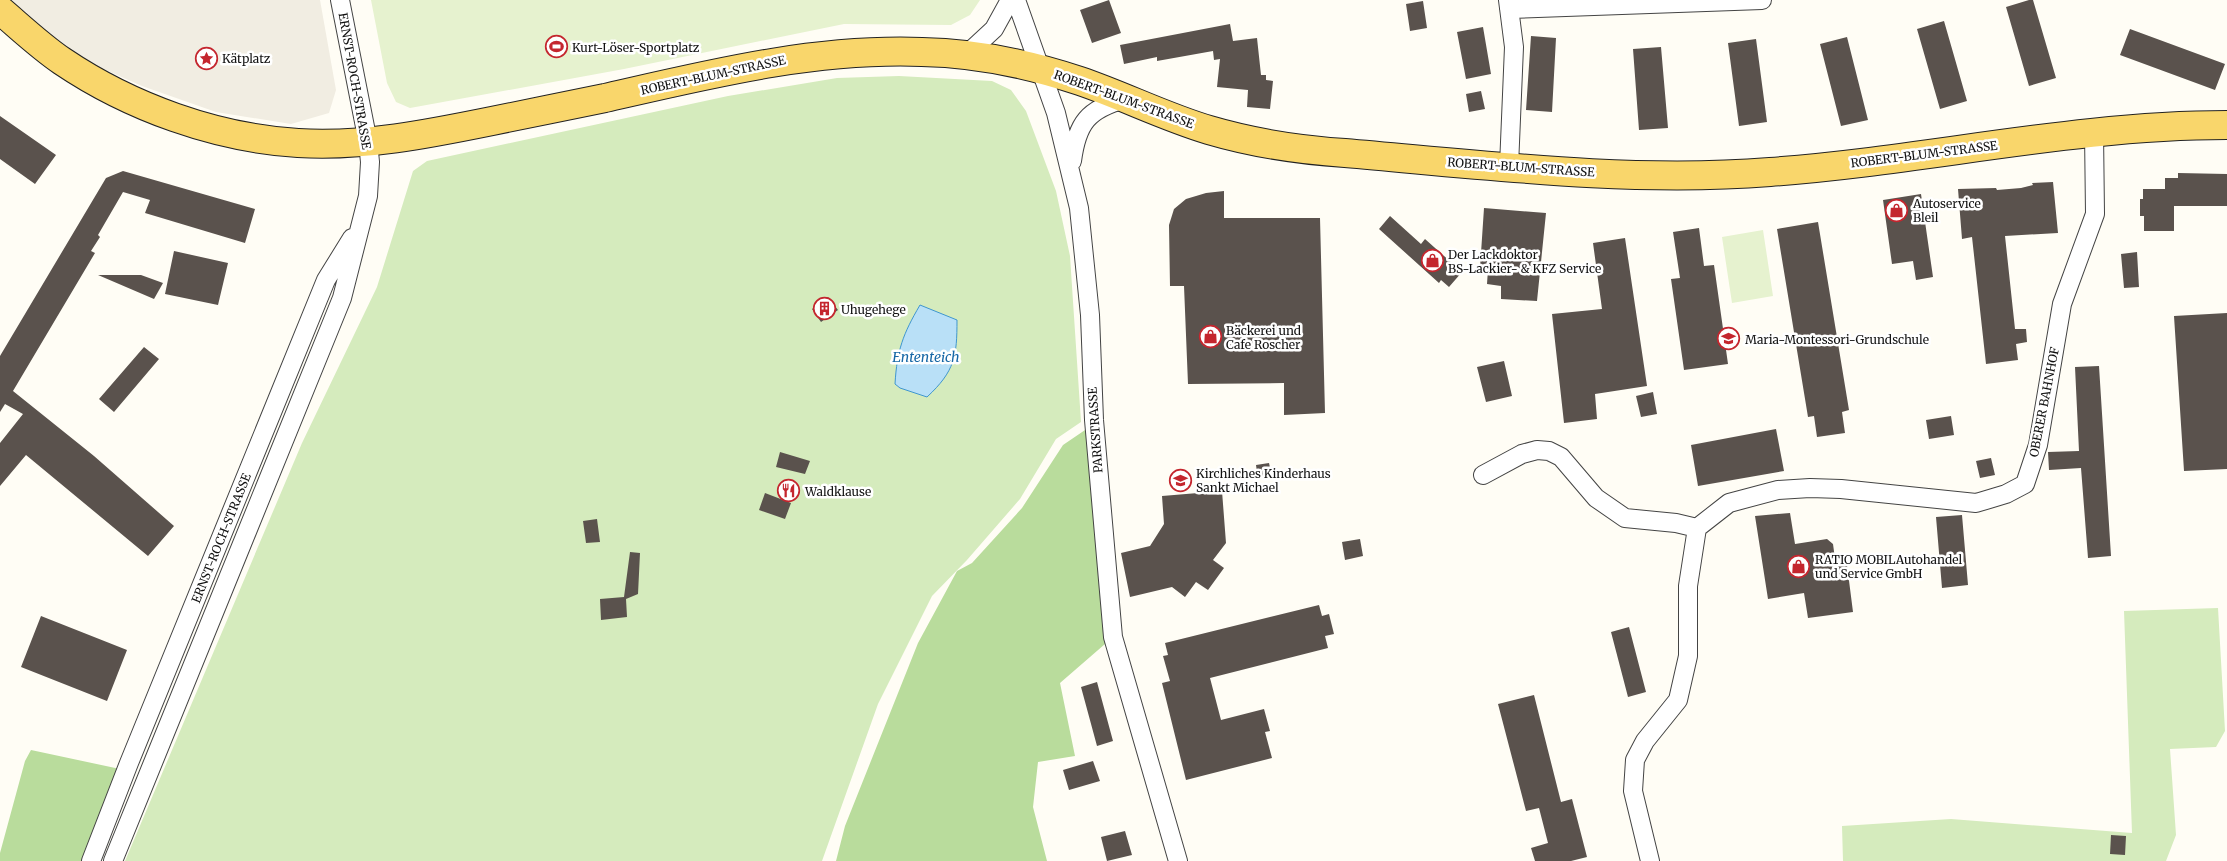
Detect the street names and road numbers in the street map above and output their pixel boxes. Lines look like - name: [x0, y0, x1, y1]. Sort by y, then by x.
- street label: ERNST-ROCH-STRASSE: [336, 11, 374, 151]
- street label: ROBERT-BLUM-STRASSE: [639, 52, 787, 98]
- street label: ROBERT-BLUM-STRASSE: [1052, 67, 1196, 131]
- street label: ROBERT-BLUM-STRASSE: [1850, 138, 1999, 170]
- street label: ROBERT-BLUM-STRASSE: [1447, 154, 1596, 180]
- street label: OBERER BAHNHOF: [2026, 345, 2062, 458]
- street label: PARKSTRASSE: [1084, 386, 1105, 474]
- street label: ERNST-ROCH-STRASSE: [188, 471, 254, 605]

